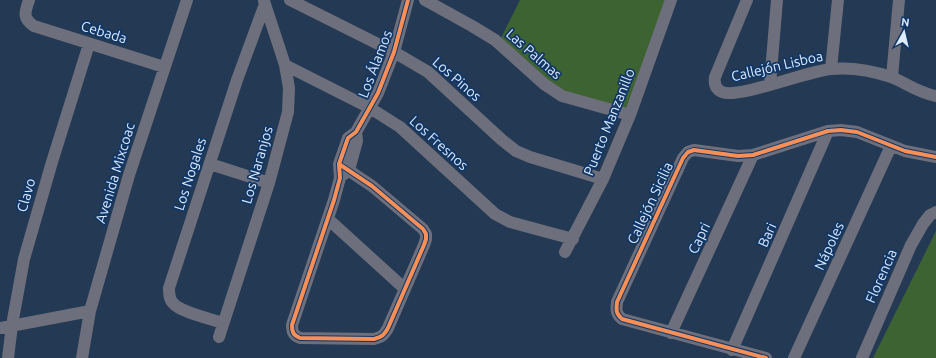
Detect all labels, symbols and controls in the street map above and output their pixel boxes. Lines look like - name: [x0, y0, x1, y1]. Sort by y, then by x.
- north arrow: [884, 12, 924, 52]
- text: N: [900, 16, 910, 29]
- street label: Cebada: [79, 17, 129, 47]
- street label: Las Palmas: [503, 26, 565, 82]
- street label: Los Álamos: [354, 28, 395, 100]
- street label: Callejón Lisboa: [729, 48, 825, 84]
- street label: Los Pinos: [430, 54, 484, 104]
- street label: Puerto Manzanillo: [580, 66, 638, 178]
- street label: Los Fresnos: [406, 113, 472, 173]
- street label: Avenida Mixcoac: [92, 120, 138, 225]
- street label: Los Naranjos: [238, 124, 276, 206]
- street label: Los Nogales: [171, 136, 209, 212]
- street label: Callejón Sicilia: [624, 159, 676, 247]
- street label: Clavo: [14, 176, 38, 214]
- street label: Nápoles: [811, 219, 847, 273]
- street label: Capri: [685, 220, 713, 256]
- street label: Bari: [755, 220, 779, 250]
- street label: Florencia: [862, 247, 900, 305]

